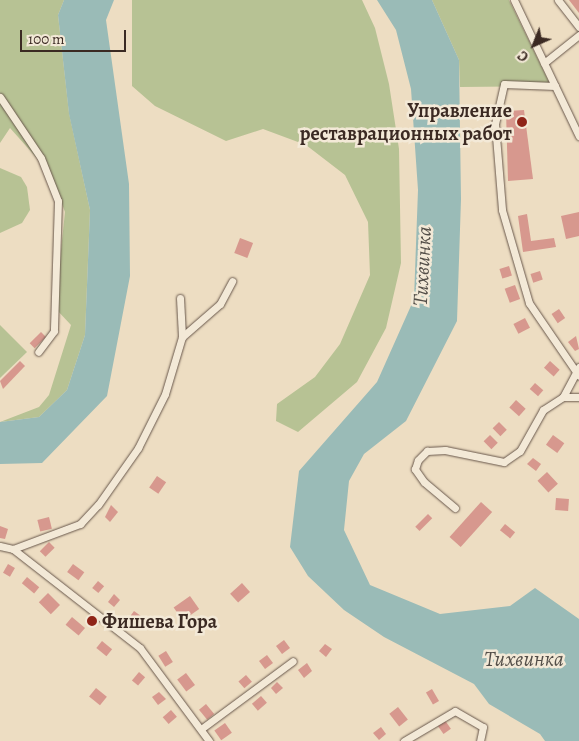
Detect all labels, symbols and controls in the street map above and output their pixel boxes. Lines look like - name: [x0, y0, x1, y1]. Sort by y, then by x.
- scale bar: [22, 20, 129, 52]
- north arrow: [509, 20, 559, 70]
- text: 100 m: [28, 29, 65, 49]
- text: С: [514, 46, 533, 66]
- place label: Управление реставрационных работ: [300, 98, 512, 145]
- marker: Управление реставрационных работ: [516, 116, 528, 128]
- water label: Тихвинка: [407, 226, 437, 306]
- place label: Фишева Гора: [102, 609, 217, 633]
- marker: Фишева Гора: [86, 615, 98, 627]
- water label: Тихвинка: [484, 646, 564, 672]

